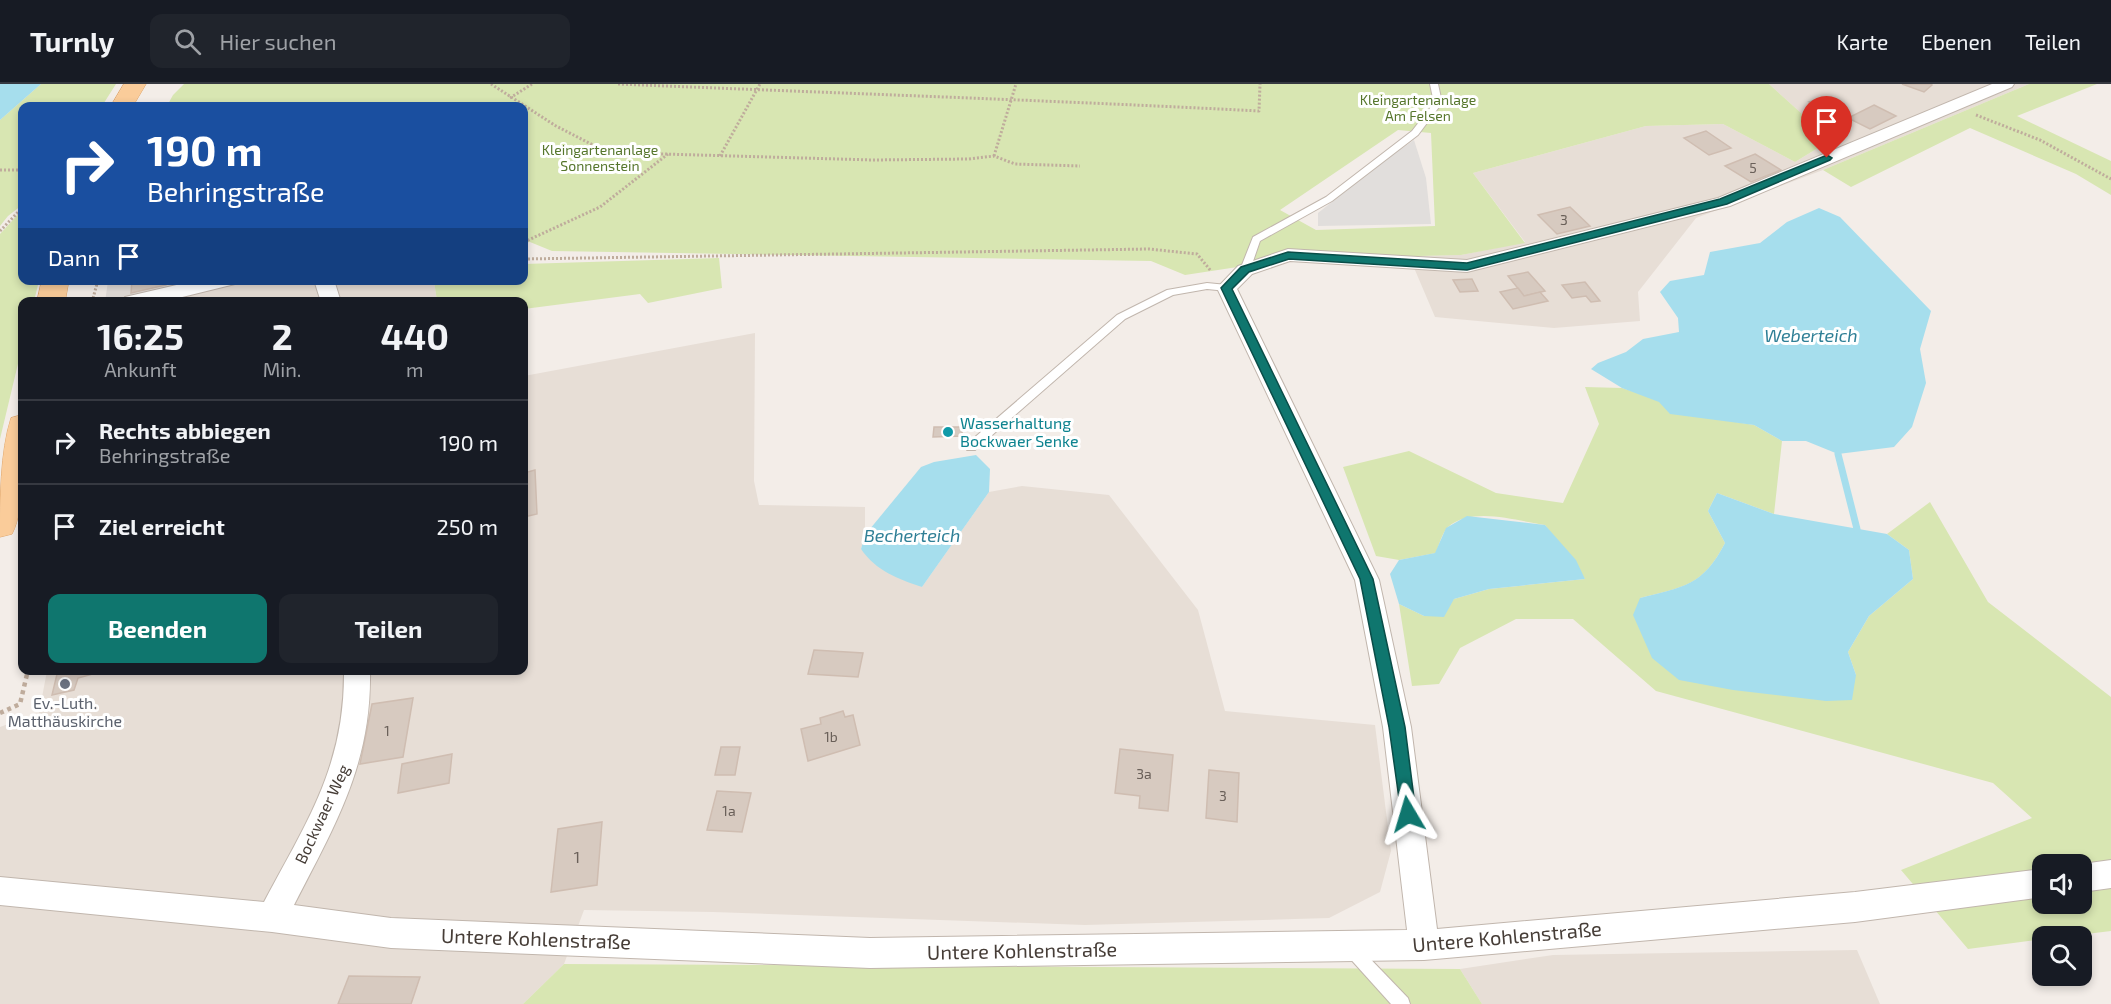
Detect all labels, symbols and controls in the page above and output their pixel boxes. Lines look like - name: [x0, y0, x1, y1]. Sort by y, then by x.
- search box: [150, 14, 570, 68]
- text: Turnly: [30, 24, 114, 58]
- icon: search: [171, 25, 204, 58]
- text: Hier suchen: [219, 28, 336, 54]
- text: Karte: [1837, 29, 1888, 54]
- text: Ebenen: [1921, 29, 1992, 54]
- text: Teilen: [2025, 29, 2081, 54]
- park label: Kleingartenanlage Am Felsen: [1360, 91, 1476, 124]
- pin: [1801, 96, 1852, 158]
- icon: arrive: [1810, 105, 1843, 138]
- text: 190 m: [147, 124, 263, 174]
- icon: right: [48, 126, 126, 204]
- park label: Kleingartenanlage Sonnenstein: [542, 141, 658, 174]
- house number: 5: [1749, 159, 1757, 176]
- text: Behringstraße: [147, 175, 325, 207]
- house number: 3: [1560, 211, 1568, 228]
- icon: arrive: [112, 240, 145, 273]
- text: Dann: [48, 244, 100, 270]
- text: 16:25: [97, 314, 184, 357]
- text: 2: [272, 314, 293, 357]
- text: 440: [380, 314, 449, 357]
- water label: Weberteich: [1764, 324, 1858, 346]
- text: Ankunft: [104, 357, 177, 381]
- text: Min.: [263, 357, 301, 381]
- text: m: [406, 357, 423, 381]
- place label: Wasserhaltung Bockwaer Senke: [960, 413, 1079, 450]
- text: Rechts abbiegen: [99, 417, 271, 443]
- marker: Wasserhaltung Bockwaer Senke: [941, 425, 955, 439]
- icon: right: [48, 426, 81, 459]
- text: 190 m: [439, 429, 498, 455]
- text: Behringstraße: [99, 443, 231, 467]
- icon: arrive: [48, 510, 81, 543]
- text: Ziel erreicht: [99, 513, 225, 539]
- text: 250 m: [436, 513, 498, 539]
- water label: Becherteich: [864, 524, 960, 546]
- button: Beenden: [48, 594, 267, 663]
- button: Teilen: [279, 594, 498, 663]
- marker: Ev.-Luth. Matthäuskirche: [58, 677, 72, 691]
- place label: Ev.-Luth. Matthäuskirche: [8, 693, 122, 730]
- house number: 1: [384, 722, 390, 739]
- house number: 1b: [824, 728, 838, 745]
- street label: Bockwaer Weg: [290, 761, 353, 866]
- house number: 3a: [1136, 765, 1152, 782]
- position arrow: [1376, 782, 1440, 846]
- house number: 3: [1219, 787, 1227, 804]
- house number: 1a: [722, 802, 736, 819]
- house number: 1: [574, 847, 580, 866]
- map controls: [2032, 854, 2092, 986]
- button: sound: [2032, 854, 2092, 914]
- street label: Untere Kohlenstraße: [1411, 916, 1603, 956]
- street label: Untere Kohlenstraße: [441, 923, 631, 953]
- button: search: [2032, 926, 2092, 986]
- street label: Untere Kohlenstraße: [927, 936, 1117, 964]

